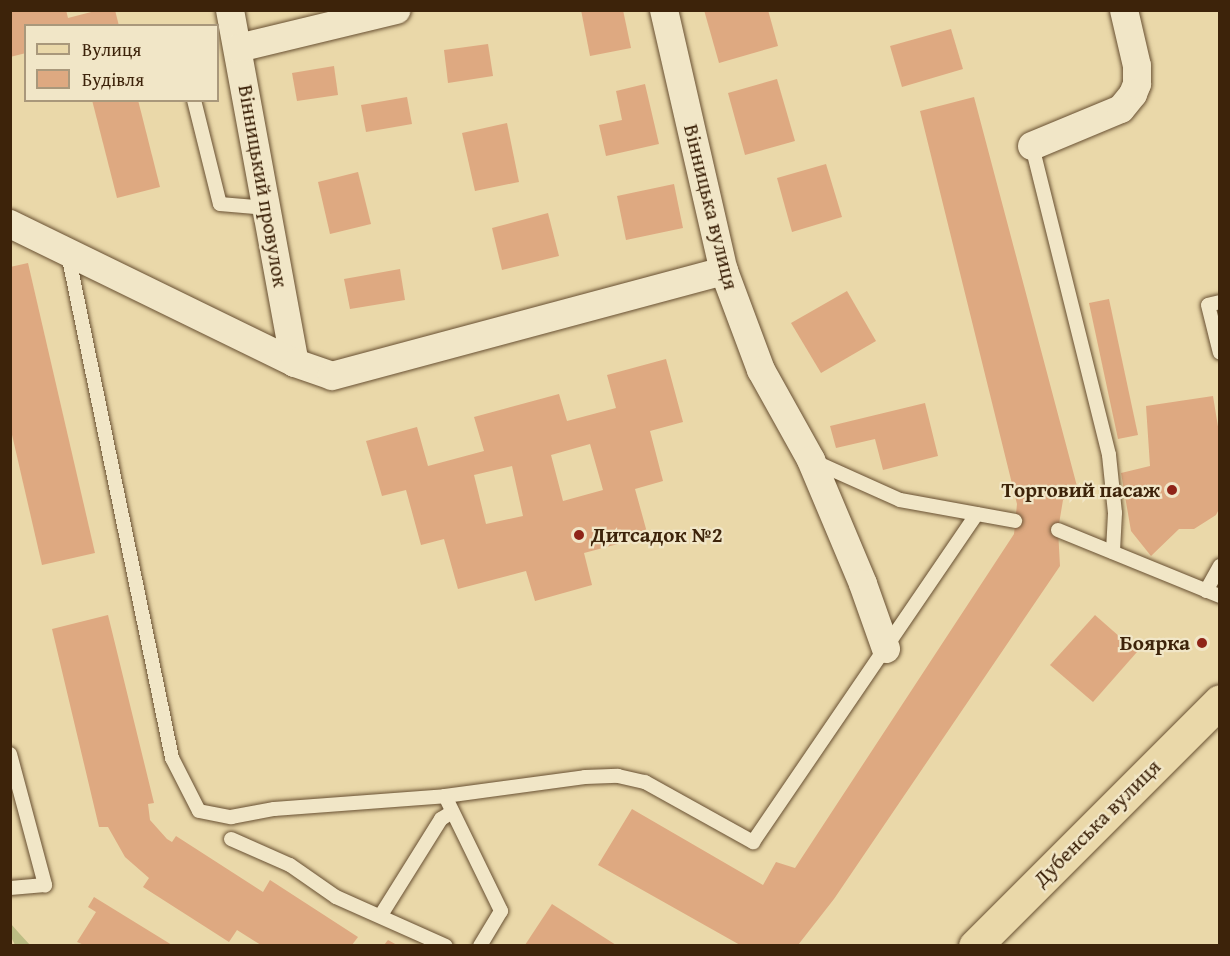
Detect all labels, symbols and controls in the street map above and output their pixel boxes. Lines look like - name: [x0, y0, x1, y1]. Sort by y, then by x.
- legend: [24, 24, 219, 102]
- text: Вулиця: [82, 36, 141, 63]
- text: Будівля: [82, 66, 144, 93]
- street label: Вінницький провулок: [233, 83, 293, 289]
- street label: Вінницька вулиця: [678, 122, 744, 292]
- place label: Торговий пасаж: [1002, 477, 1160, 503]
- marker: Торговий пасаж: [1165, 483, 1179, 497]
- place label: Дитсадок №2: [591, 522, 723, 548]
- marker: Дитсадок №2: [572, 528, 586, 542]
- place label: Боярка: [1120, 630, 1190, 656]
- marker: Боярка: [1195, 636, 1209, 650]
- street label: Дубенська вулиця: [1028, 754, 1166, 892]

